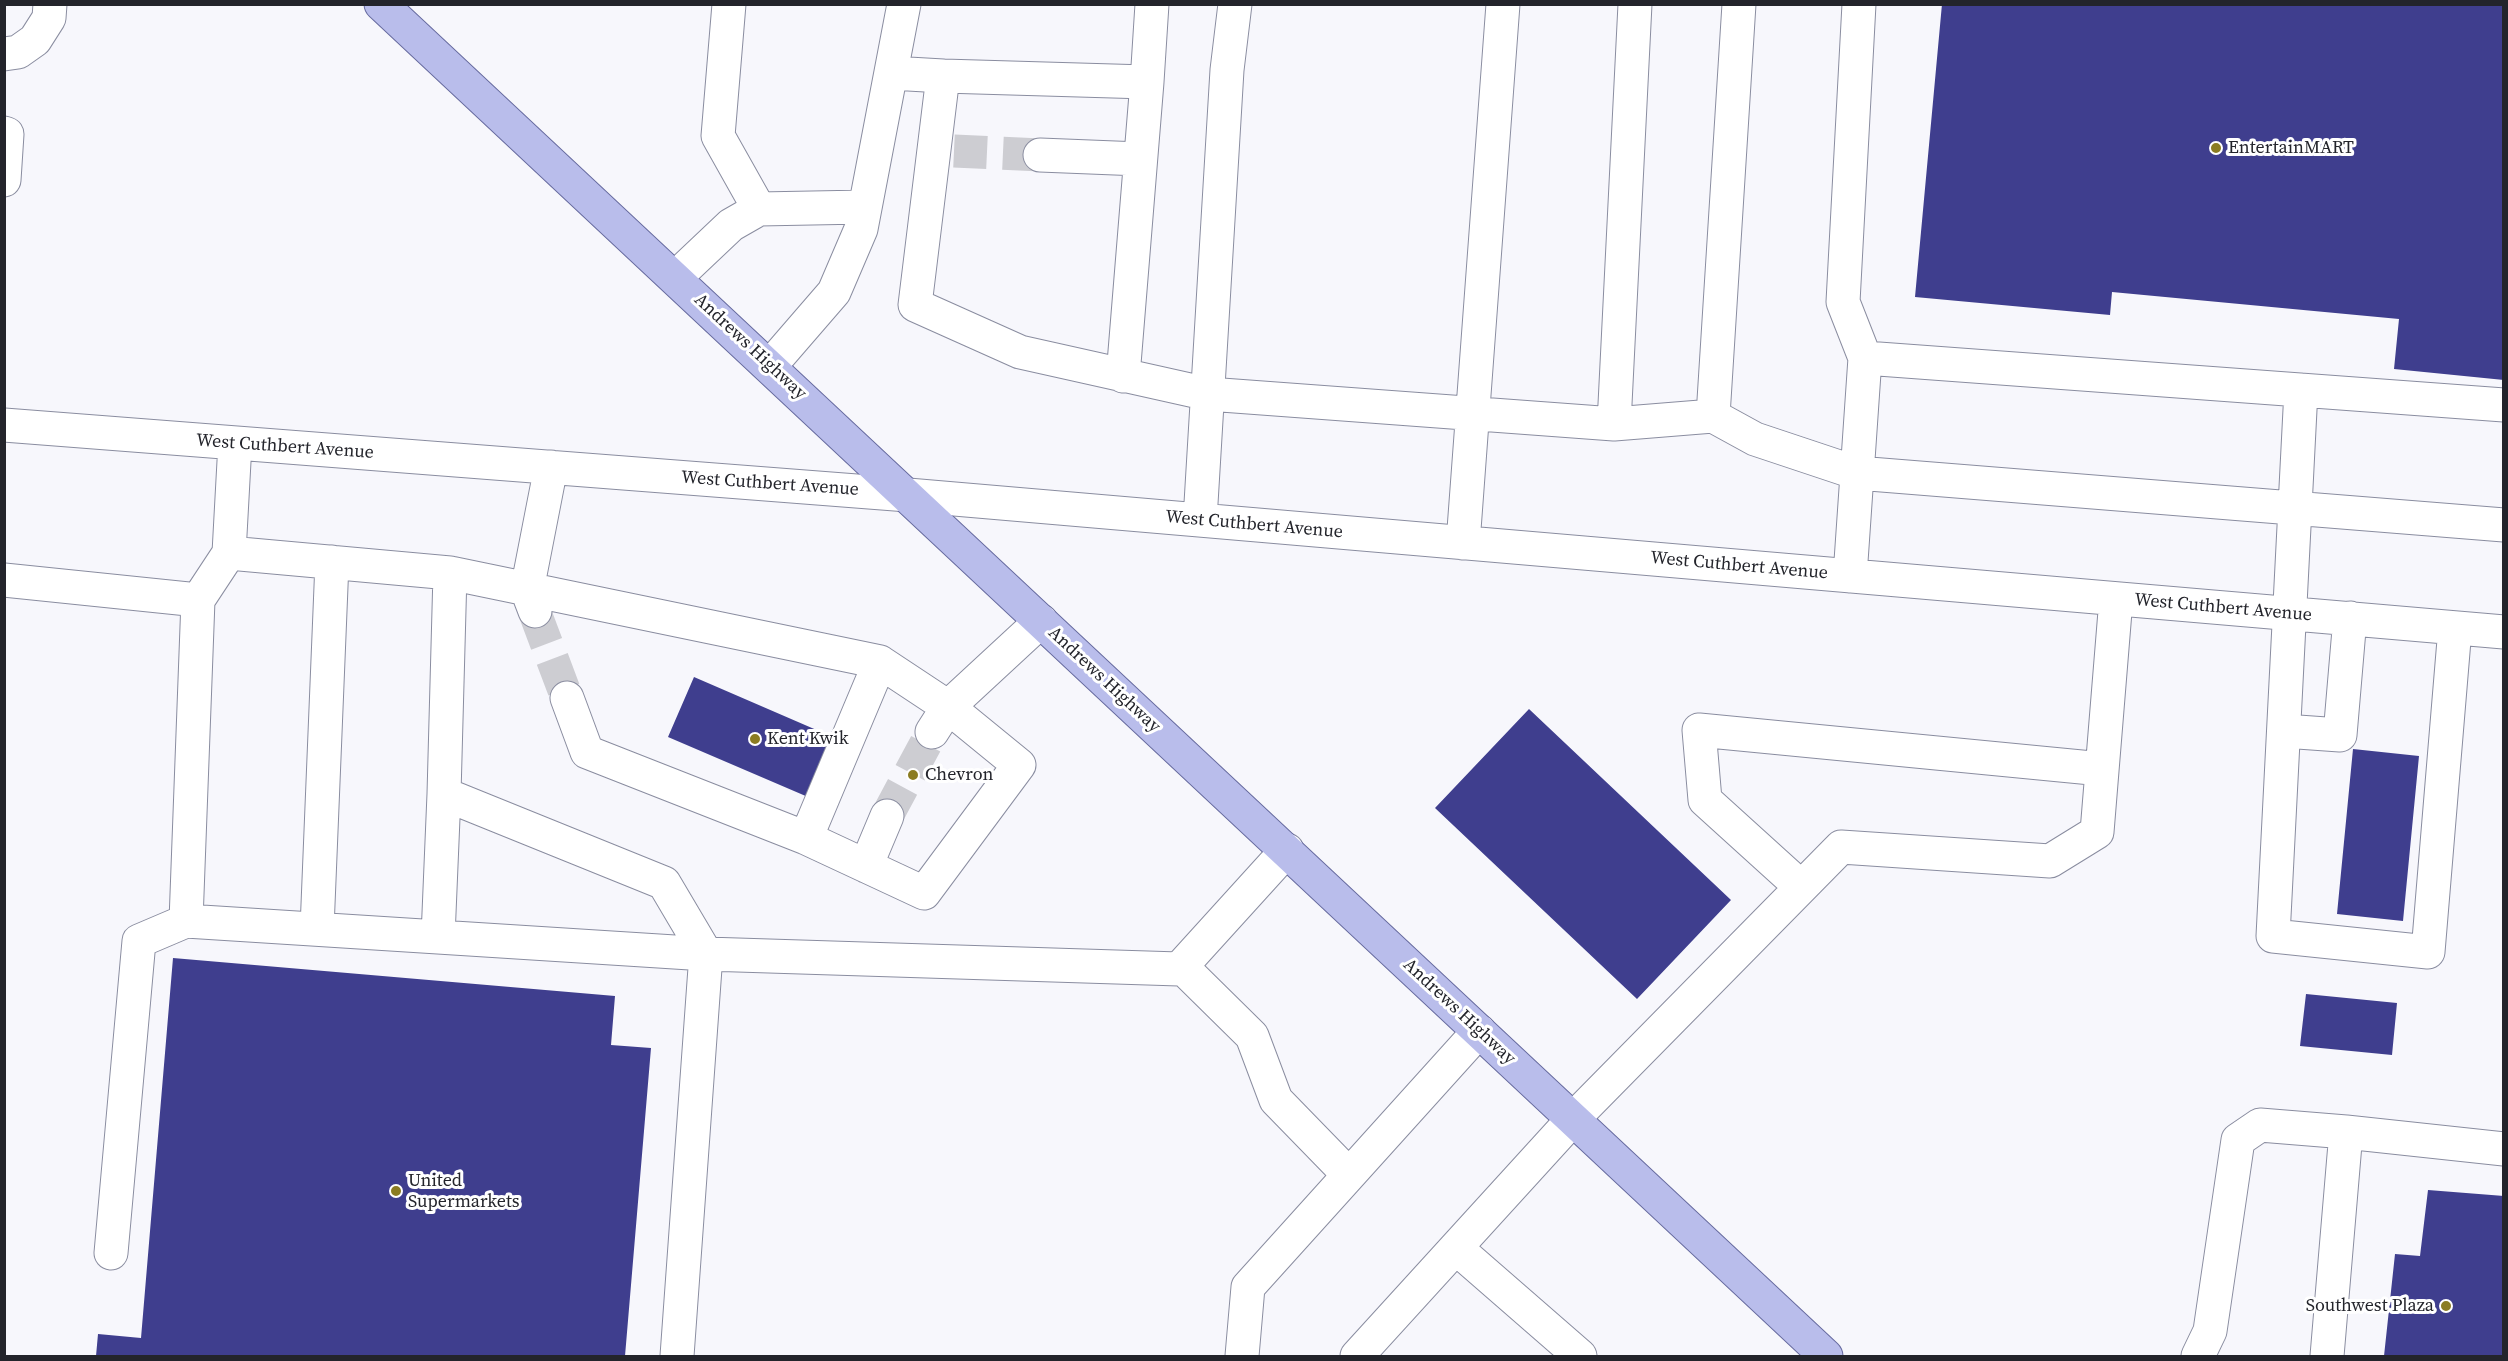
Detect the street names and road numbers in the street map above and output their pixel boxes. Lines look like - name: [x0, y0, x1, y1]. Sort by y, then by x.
- street label: Andrews Highway: [689, 289, 811, 405]
- street label: West Cuthbert Avenue: [195, 430, 375, 464]
- street label: West Cuthbert Avenue: [680, 467, 860, 501]
- street label: West Cuthbert Avenue: [1164, 506, 1344, 544]
- street label: West Cuthbert Avenue: [1649, 547, 1829, 585]
- street label: West Cuthbert Avenue: [2133, 589, 2313, 627]
- street label: Andrews Highway: [1043, 622, 1165, 738]
- street label: Andrews Highway: [1398, 954, 1520, 1070]

